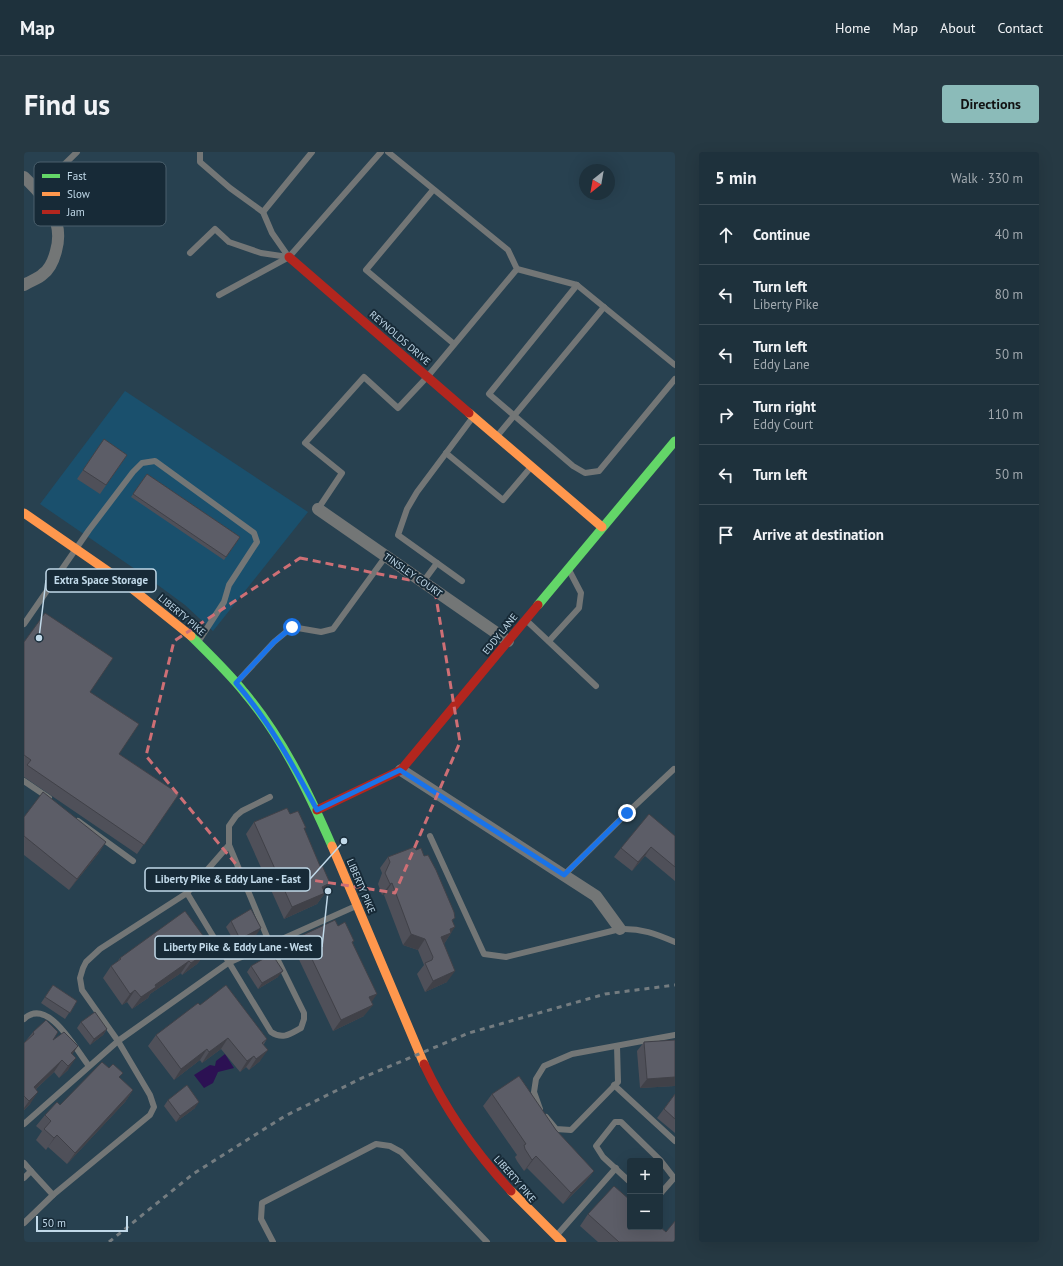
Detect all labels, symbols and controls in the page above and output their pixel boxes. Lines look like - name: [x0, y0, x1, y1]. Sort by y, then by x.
- text: Map: [20, 16, 55, 40]
- text: Home: [835, 19, 870, 37]
- text: Map: [892, 19, 918, 37]
- text: About: [940, 19, 976, 37]
- text: Contact: [998, 19, 1043, 37]
- button: Directions: [942, 85, 1039, 123]
- text: Find us: [24, 86, 110, 123]
- legend: [34, 162, 166, 226]
- north arrow: [579, 164, 615, 200]
- text: 5 min: [715, 167, 756, 189]
- text: Fast: [67, 169, 87, 183]
- text: Walk · 330 m: [951, 170, 1023, 187]
- text: Slow: [67, 187, 90, 201]
- text: Jam: [66, 205, 85, 219]
- icon: ahead: [715, 224, 737, 246]
- text: Continue: [753, 225, 810, 244]
- text: 40 m: [995, 226, 1023, 243]
- text: Turn left: [753, 277, 807, 296]
- icon: left: [715, 284, 737, 306]
- text: 80 m: [995, 286, 1023, 303]
- text: Liberty Pike: [753, 296, 819, 313]
- street label: REYNOLDS DRIVE: [367, 308, 433, 368]
- text: Turn left: [753, 337, 807, 356]
- icon: left: [715, 344, 737, 366]
- text: 50 m: [995, 346, 1023, 363]
- text: Eddy Lane: [753, 356, 810, 373]
- text: Turn right: [753, 397, 816, 416]
- icon: right: [715, 404, 737, 426]
- text: 110 m: [988, 406, 1023, 423]
- text: Eddy Court: [753, 416, 813, 433]
- icon: left: [715, 464, 737, 486]
- text: Turn left: [753, 465, 807, 484]
- text: 50 m: [995, 466, 1023, 483]
- icon: arrive: [715, 524, 737, 546]
- text: Arrive at destination: [753, 525, 884, 544]
- street label: TINSLEY COURT: [381, 550, 445, 600]
- callout: Extra Space Storage: [46, 569, 156, 592]
- text: Extra Space Storage: [54, 573, 148, 587]
- street label: LIBERTY PIKE: [156, 591, 208, 639]
- street label: EDDY LANE: [479, 611, 521, 657]
- route start: [283, 618, 301, 636]
- route end: [618, 804, 636, 822]
- street label: LIBERTY PIKE: [344, 857, 378, 915]
- callout: Liberty Pike & Eddy Lane - East: [145, 868, 310, 891]
- text: Liberty Pike & Eddy Lane - East: [155, 872, 301, 886]
- callout: Liberty Pike & Eddy Lane - West: [155, 936, 322, 959]
- text: Liberty Pike & Eddy Lane - West: [164, 940, 313, 954]
- street label: LIBERTY PIKE: [491, 1153, 539, 1205]
- map controls: [627, 1158, 663, 1230]
- button: +: [627, 1158, 663, 1194]
- button: −: [627, 1194, 663, 1230]
- scale bar: [36, 1214, 128, 1233]
- text: 50 m: [42, 1216, 66, 1230]

